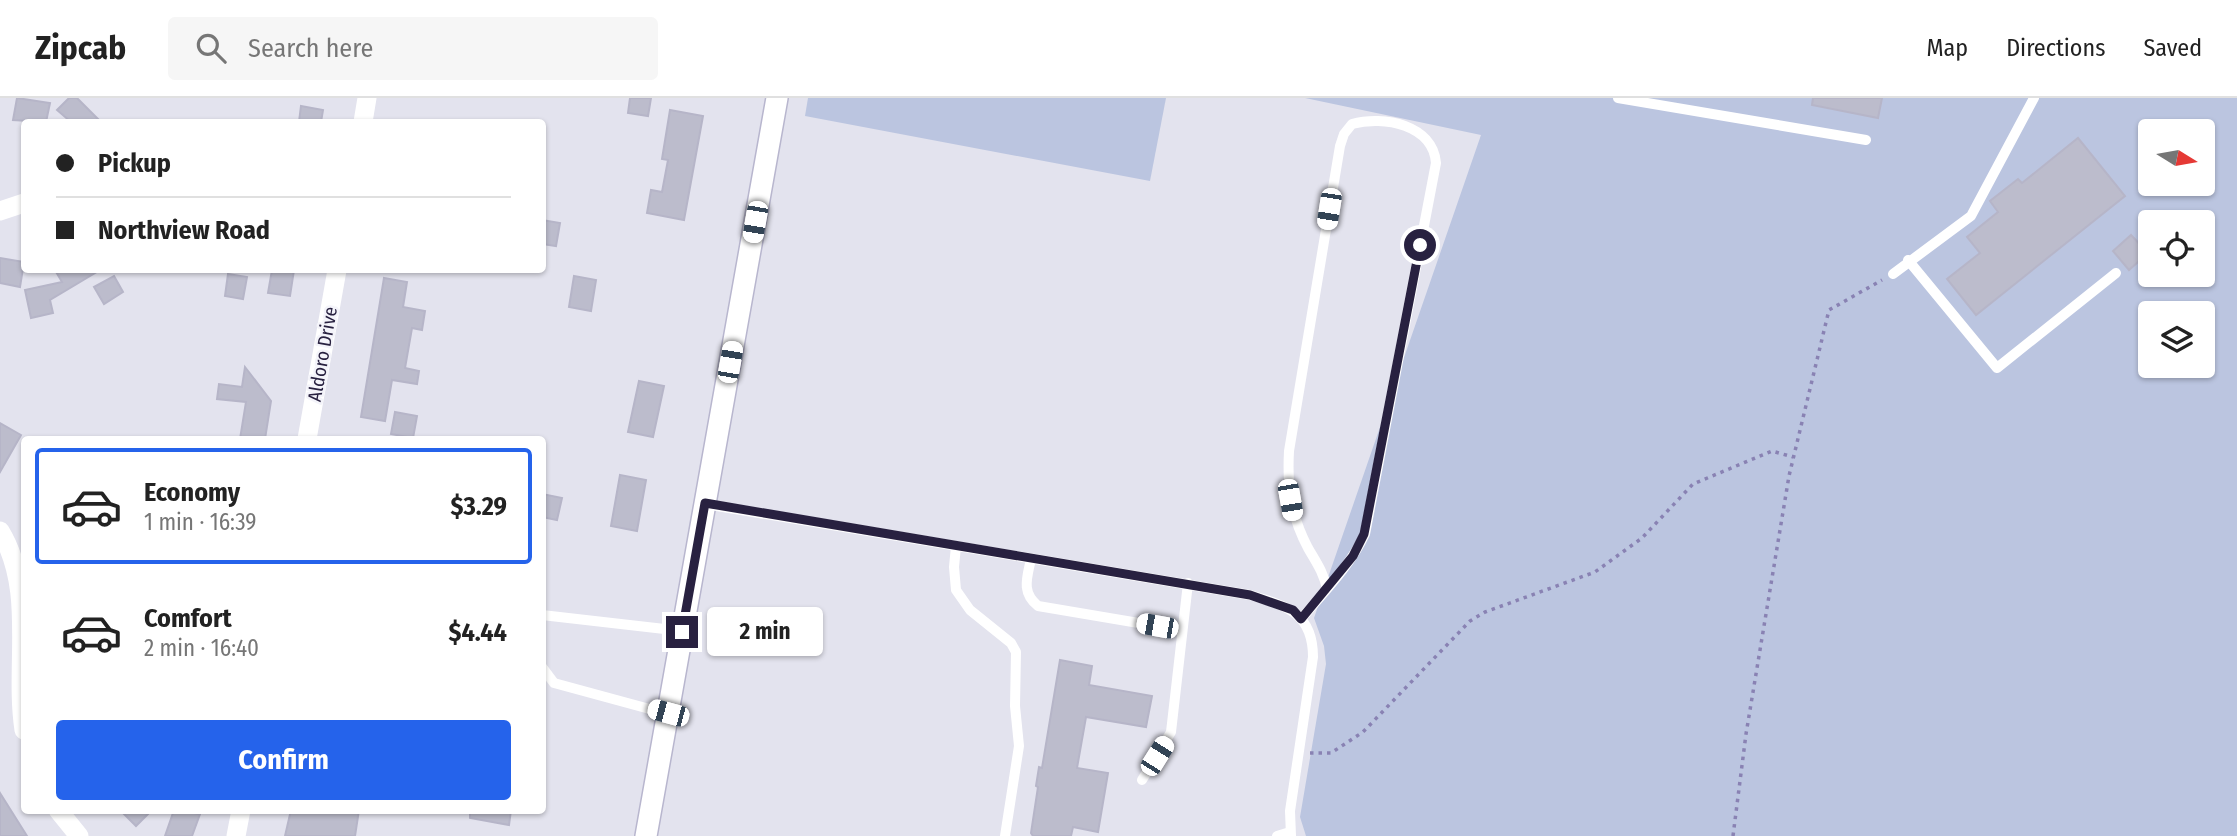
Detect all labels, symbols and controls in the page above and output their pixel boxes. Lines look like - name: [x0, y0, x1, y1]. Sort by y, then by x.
- search box: [168, 17, 658, 80]
- text: Zipcab: [35, 28, 126, 68]
- icon: search: [192, 29, 230, 67]
- text: Search here: [248, 33, 373, 64]
- text: Map: [1927, 34, 1968, 62]
- text: Directions: [2006, 34, 2105, 62]
- text: Saved: [2143, 34, 2202, 62]
- north arrow: [2138, 119, 2216, 196]
- map controls: [2138, 119, 2215, 378]
- text: Pickup: [98, 148, 171, 179]
- car: [1316, 187, 1343, 231]
- car: [742, 199, 769, 245]
- button: locate: [2138, 210, 2215, 287]
- text: Northview Road: [98, 215, 270, 246]
- route start: [1404, 229, 1436, 261]
- button: layers: [2138, 301, 2215, 378]
- street label: Aldoro Drive: [303, 305, 342, 403]
- car: [717, 339, 744, 385]
- icon: car: [60, 475, 123, 538]
- text: Economy: [144, 477, 240, 508]
- car: [1277, 477, 1304, 523]
- text: $3.29: [450, 491, 507, 522]
- text: 1 min · 16:39: [144, 508, 256, 536]
- icon: car: [60, 601, 123, 664]
- text: Comfort: [144, 603, 232, 634]
- callout: 2 min: [706, 608, 822, 656]
- car: [1135, 612, 1180, 640]
- route end: [666, 616, 698, 648]
- text: $4.44: [449, 617, 507, 648]
- text: 2 min: [740, 617, 791, 645]
- text: 2 min · 16:40: [144, 634, 259, 662]
- car: [645, 697, 692, 729]
- button: Confirm: [56, 720, 511, 800]
- car: [1137, 733, 1178, 779]

